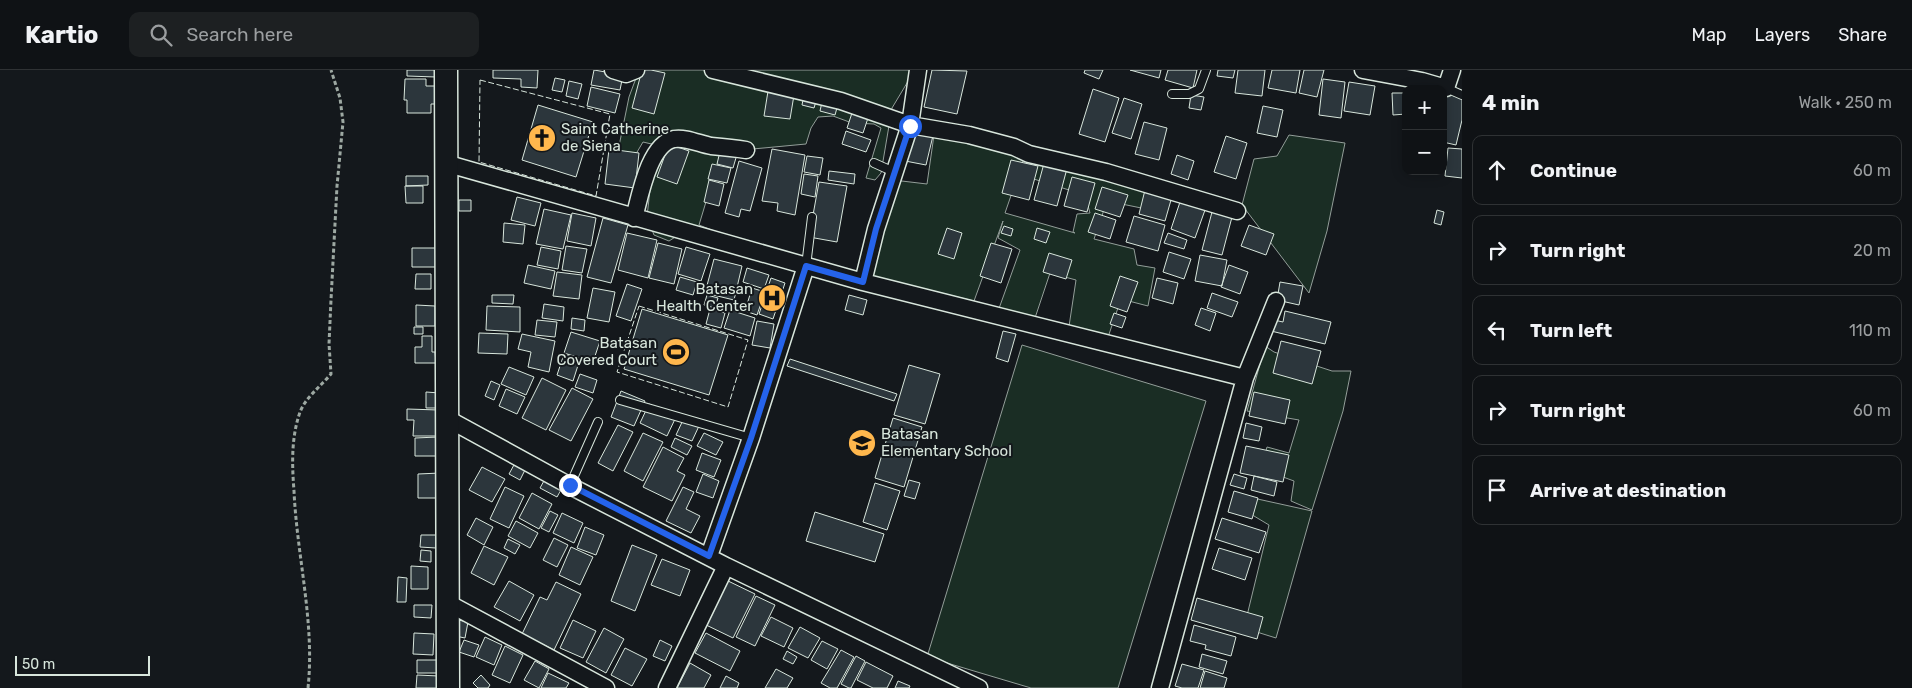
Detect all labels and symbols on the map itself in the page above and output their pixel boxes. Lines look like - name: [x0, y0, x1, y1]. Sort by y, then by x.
- route start: [899, 115, 922, 138]
- place label: Saint Catherine de Siena: [561, 120, 669, 155]
- church icon: Saint Catherine de Siena: [527, 123, 557, 153]
- place label: Batasan Health Center: [656, 280, 753, 315]
- hospital icon: Batasan Health Center: [757, 283, 787, 313]
- place label: Batasan Covered Court: [556, 334, 657, 369]
- sports icon: Batasan Covered Court: [661, 337, 691, 367]
- place label: Batasan Elementary School: [881, 425, 1012, 460]
- school or university icon: Batasan Elementary School: [847, 428, 877, 458]
- route end: [559, 474, 582, 497]
- scale bar: [15, 653, 150, 676]

